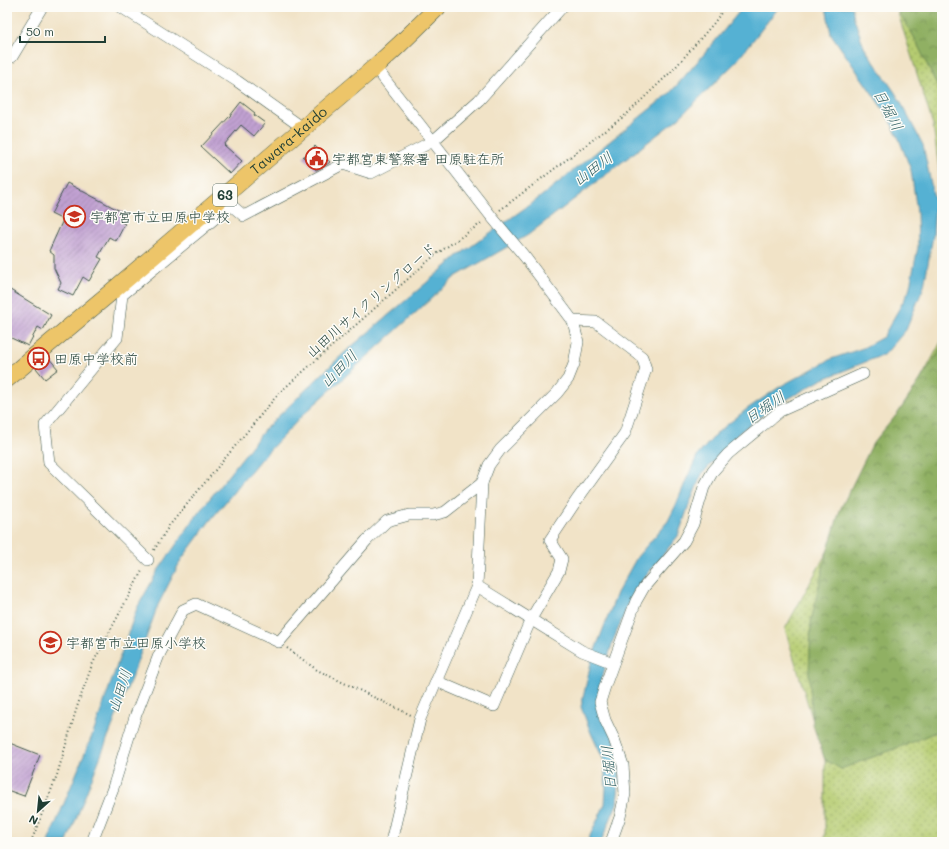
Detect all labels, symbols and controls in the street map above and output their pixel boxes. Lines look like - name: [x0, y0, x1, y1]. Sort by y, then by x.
- scale bar: [20, 18, 105, 44]
- text: 50 m: [26, 23, 54, 39]
- water label: 日堀川: [869, 85, 908, 134]
- street label: Tawara-kaido: [246, 102, 331, 178]
- public building icon: 宇都宮東警察署 田原駐在所: [303, 146, 329, 172]
- water label: 山田川: [568, 147, 616, 190]
- place label: 宇都宮東警察署 田原駐在所: [332, 149, 504, 168]
- road number: 63: [213, 184, 237, 206]
- school or university icon: 宇都宮市立田原中学校: [62, 204, 88, 230]
- place label: 宇都宮市立田原中学校: [90, 207, 230, 226]
- street label: 山田川サイクリングロード: [302, 238, 440, 361]
- water label: 山田川: [315, 345, 361, 391]
- bus stop icon: 田原中学校前: [26, 346, 52, 372]
- place label: 田原中学校前: [54, 349, 138, 368]
- water label: 日堀川: [740, 386, 789, 428]
- school or university icon: 宇都宮市立田原小学校: [37, 630, 63, 656]
- place label: 宇都宮市立田原小学校: [66, 633, 206, 652]
- water label: 山田川: [103, 666, 136, 715]
- water label: 日堀川: [596, 745, 620, 791]
- north arrow: [18, 791, 58, 831]
- text: N: [26, 812, 40, 829]

